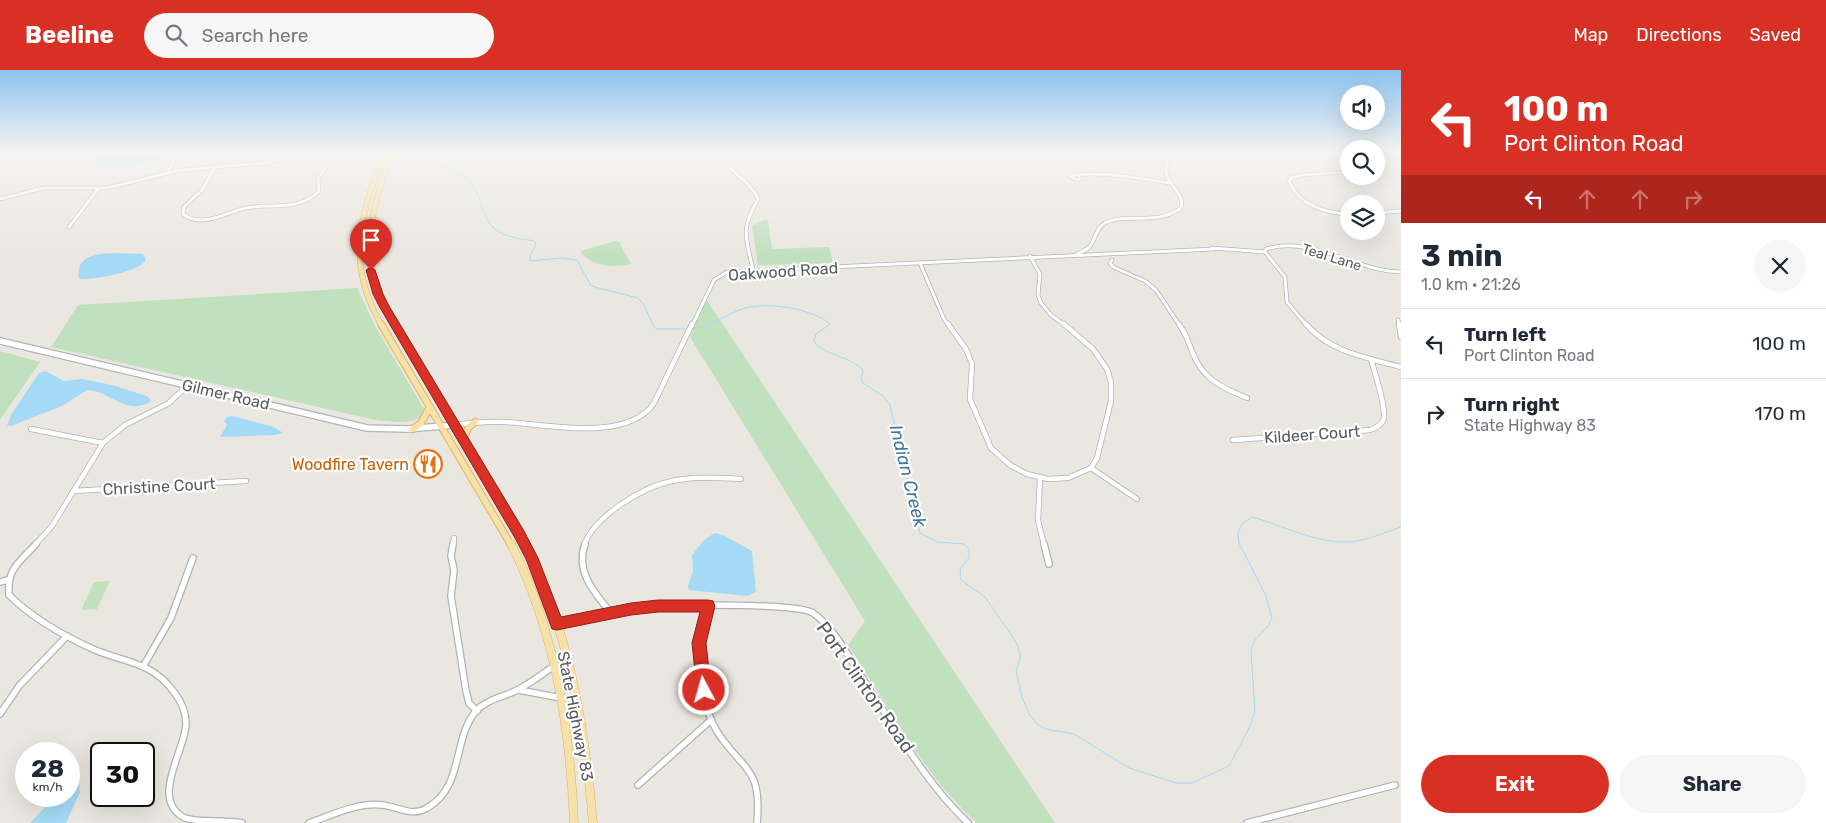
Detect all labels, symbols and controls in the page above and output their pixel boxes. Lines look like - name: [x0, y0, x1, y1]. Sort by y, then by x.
- search box: [144, 13, 494, 58]
- text: Beeline: [25, 21, 114, 49]
- icon: search: [162, 21, 190, 49]
- text: Search here: [202, 24, 308, 47]
- text: Map: [1573, 24, 1608, 46]
- text: Directions: [1636, 24, 1722, 46]
- text: Saved: [1750, 24, 1801, 46]
- map controls: [1340, 85, 1385, 240]
- button: sound: [1340, 85, 1385, 130]
- text: 100 m: [1504, 88, 1609, 130]
- icon: left: [1421, 90, 1486, 155]
- text: Port Clinton Road: [1504, 130, 1684, 157]
- button: search: [1340, 140, 1385, 185]
- icon: left: [1520, 185, 1548, 213]
- icon: ahead: [1573, 185, 1601, 213]
- icon: ahead: [1626, 185, 1654, 213]
- icon: right: [1679, 185, 1707, 213]
- button: layers: [1340, 195, 1385, 240]
- pin: [350, 219, 392, 270]
- icon: arrive: [357, 226, 385, 254]
- text: 3 min: [1421, 238, 1503, 274]
- street label: Teal Lane: [1300, 240, 1364, 275]
- button: close: [1754, 240, 1806, 292]
- street label: Oakwood Road: [727, 258, 839, 285]
- text: 1.0 km · 21:26: [1421, 275, 1521, 294]
- text: Turn left: [1464, 323, 1546, 346]
- icon: left: [1421, 330, 1449, 358]
- text: 100 m: [1752, 332, 1806, 355]
- text: Port Clinton Road: [1464, 346, 1595, 365]
- street label: Gilmer Road: [180, 375, 272, 414]
- text: Turn right: [1464, 393, 1559, 416]
- icon: right: [1421, 400, 1449, 428]
- text: 170 m: [1755, 402, 1806, 425]
- text: State Highway 83: [1464, 416, 1596, 435]
- water label: Indian Creek: [885, 422, 932, 530]
- street label: Kildeer Court: [1263, 422, 1361, 447]
- restaurant icon: Woodfire Tavern: [413, 449, 443, 479]
- place label: Woodfire Tavern: [292, 455, 409, 474]
- street label: Christine Court: [102, 474, 216, 499]
- street label: Port Clinton Road: [812, 617, 919, 757]
- street label: State Highway 83: [554, 650, 597, 783]
- position arrow: [677, 663, 729, 715]
- speed limit sign: 30: [90, 742, 155, 807]
- text: 28: [31, 754, 64, 783]
- button: Exit: [1421, 755, 1609, 813]
- button: Share: [1619, 755, 1806, 813]
- text: km/h: [33, 780, 62, 794]

